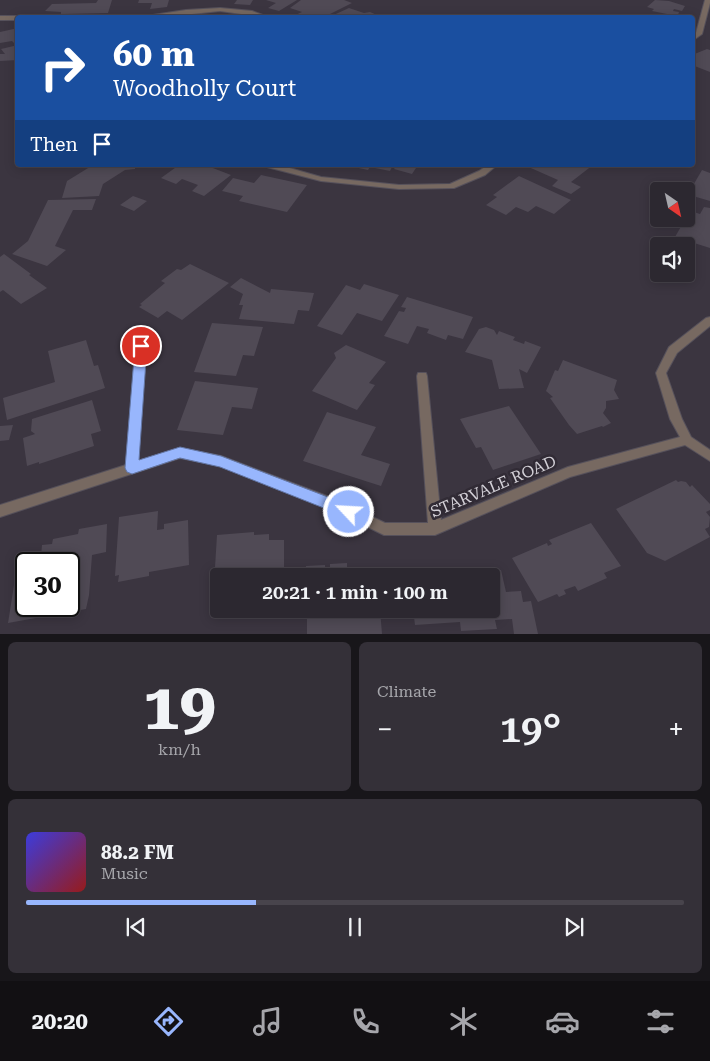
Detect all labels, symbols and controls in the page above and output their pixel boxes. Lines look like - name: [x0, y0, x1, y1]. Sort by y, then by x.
- text: 60 m: [113, 34, 195, 75]
- icon: right: [30, 35, 95, 100]
- text: Woodholly Court: [113, 76, 296, 101]
- icon: arrive: [88, 130, 116, 158]
- text: Then: [30, 133, 78, 156]
- north arrow: [650, 182, 695, 228]
- map controls: [650, 182, 695, 282]
- button: sound: [650, 237, 695, 282]
- pin: [120, 325, 162, 367]
- icon: arrive: [127, 332, 155, 360]
- street label: STARVALE ROAD: [428, 451, 559, 521]
- position arrow: [322, 485, 374, 537]
- speed limit sign: 30: [15, 552, 80, 617]
- text: 20:21 · 1 min · 100 m: [262, 581, 448, 604]
- text: 19: [143, 669, 216, 745]
- text: Climate: [377, 682, 436, 701]
- text: 19°: [500, 707, 561, 751]
- text: −: [377, 713, 393, 746]
- text: +: [668, 713, 684, 746]
- text: km/h: [158, 740, 201, 759]
- text: 88.2 FM: [101, 841, 174, 864]
- text: Music: [101, 864, 148, 883]
- icon: previous: [122, 913, 150, 941]
- icon: pause: [341, 913, 369, 941]
- icon: next: [560, 913, 588, 941]
- icon: directions: [151, 1004, 186, 1039]
- icon: music: [250, 1004, 285, 1039]
- icon: phone: [348, 1004, 383, 1039]
- icon: climate: [446, 1004, 481, 1039]
- icon: car: [545, 1004, 580, 1039]
- icon: filters: [643, 1004, 678, 1039]
- text: 20:20: [32, 1009, 88, 1034]

